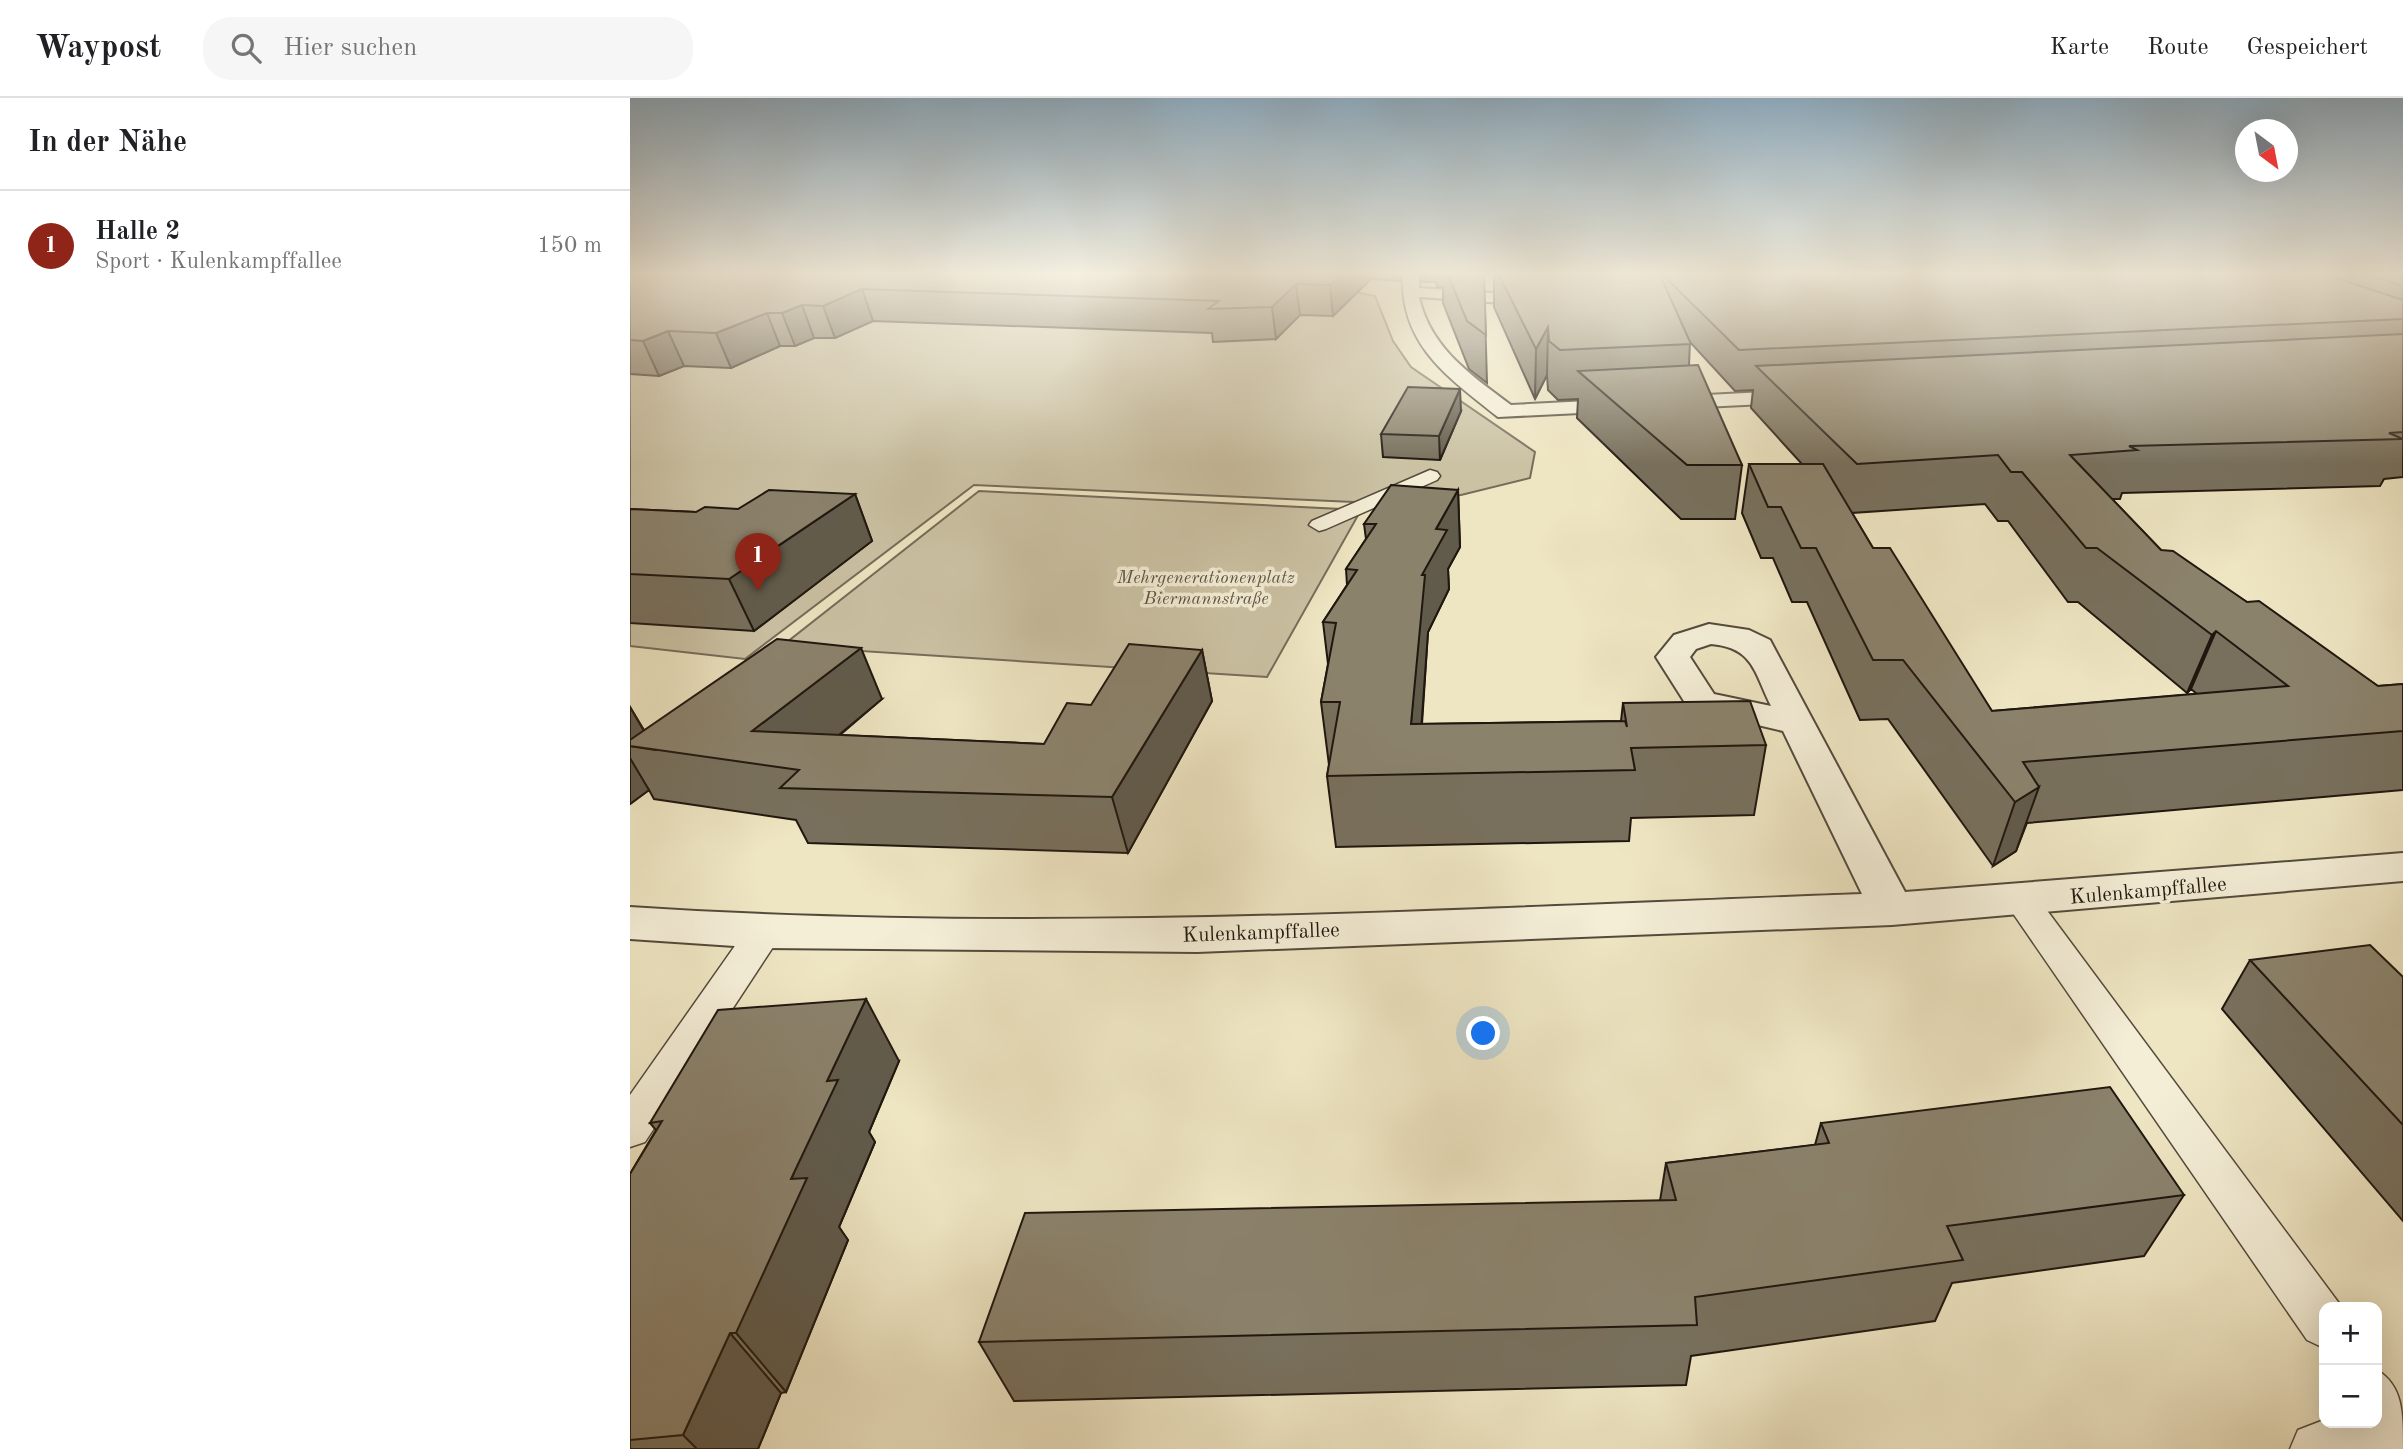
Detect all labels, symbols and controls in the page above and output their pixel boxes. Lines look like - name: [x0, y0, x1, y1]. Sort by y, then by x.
- search box: [203, 17, 693, 80]
- icon: search: [227, 29, 265, 67]
- text: Waypost: [35, 32, 161, 65]
- text: Hier suchen: [283, 35, 417, 61]
- text: Karte: [2050, 36, 2109, 60]
- text: Route: [2147, 36, 2209, 60]
- text: Gespeichert: [2247, 36, 2368, 60]
- north arrow: [2235, 119, 2298, 182]
- text: In der Nähe: [28, 128, 187, 158]
- text: Halle 2: [95, 219, 180, 245]
- text: 1: [44, 234, 58, 257]
- text: 150 m: [537, 234, 602, 257]
- text: Sport · Kulenkampffallee: [95, 250, 342, 273]
- pin: 1: [735, 533, 781, 591]
- park label: Mehrgenerationenplatz Biermannstraße: [1116, 569, 1295, 608]
- street label: Kulenkampffallee: [2069, 874, 2227, 909]
- street label: Kulenkampffallee: [1182, 920, 1340, 947]
- your location: [1466, 1016, 1500, 1050]
- map controls: [2319, 1302, 2382, 1428]
- button: +: [2319, 1302, 2382, 1365]
- button: −: [2319, 1365, 2382, 1428]

